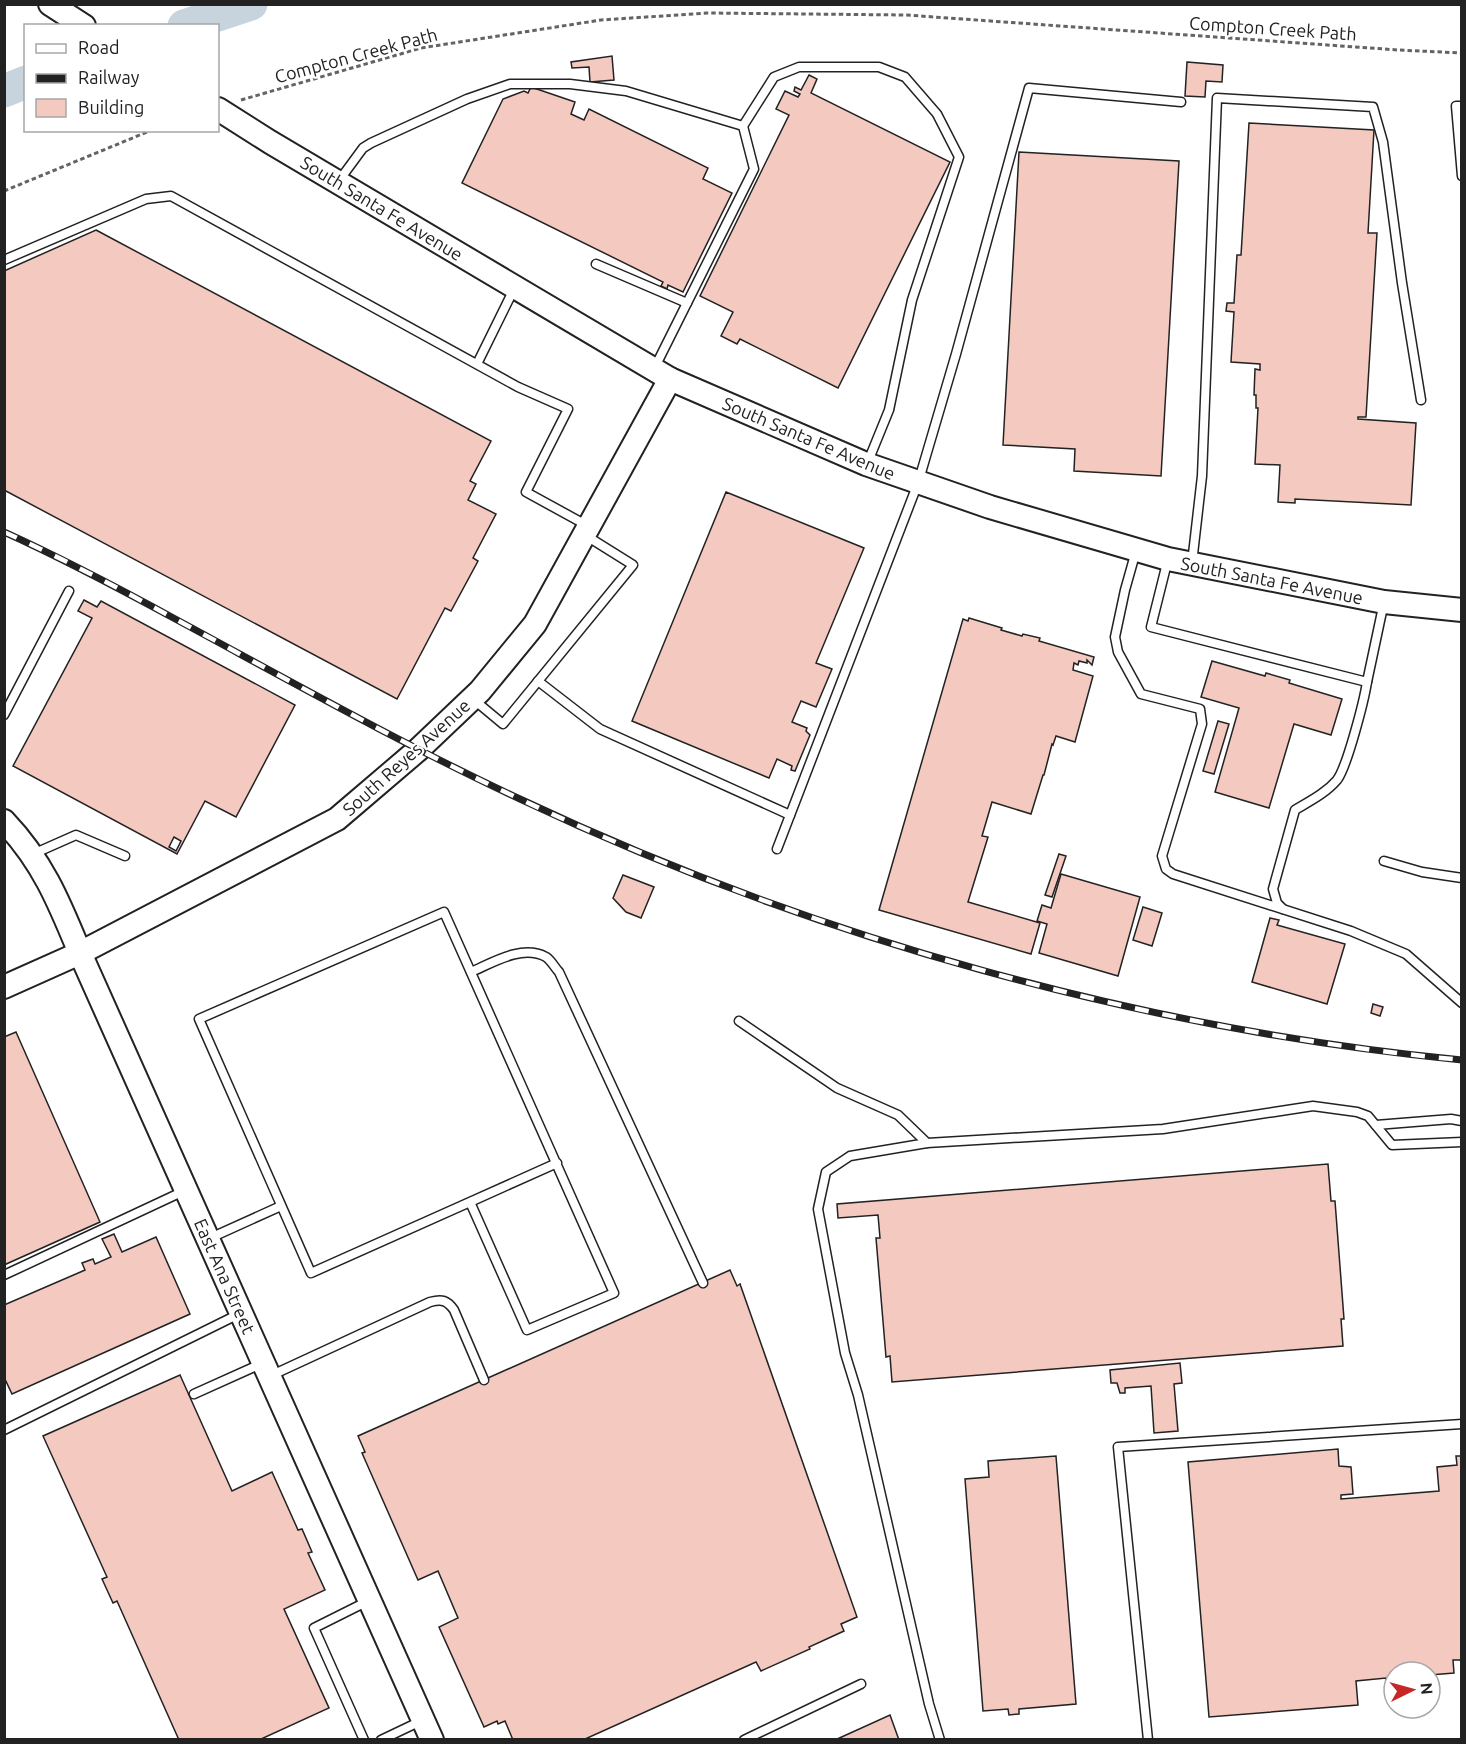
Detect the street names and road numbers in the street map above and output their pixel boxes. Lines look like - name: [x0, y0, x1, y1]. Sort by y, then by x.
- street label: Compton Creek Path: [1189, 12, 1357, 44]
- street label: Compton Creek Path: [272, 24, 440, 86]
- street label: South Santa Fe Avenue: [297, 152, 467, 264]
- street label: South Santa Fe Avenue: [720, 393, 898, 483]
- street label: South Santa Fe Avenue: [1179, 553, 1365, 607]
- street label: South Reyes Avenue: [338, 695, 474, 819]
- street label: East Ana Street: [191, 1215, 259, 1337]

